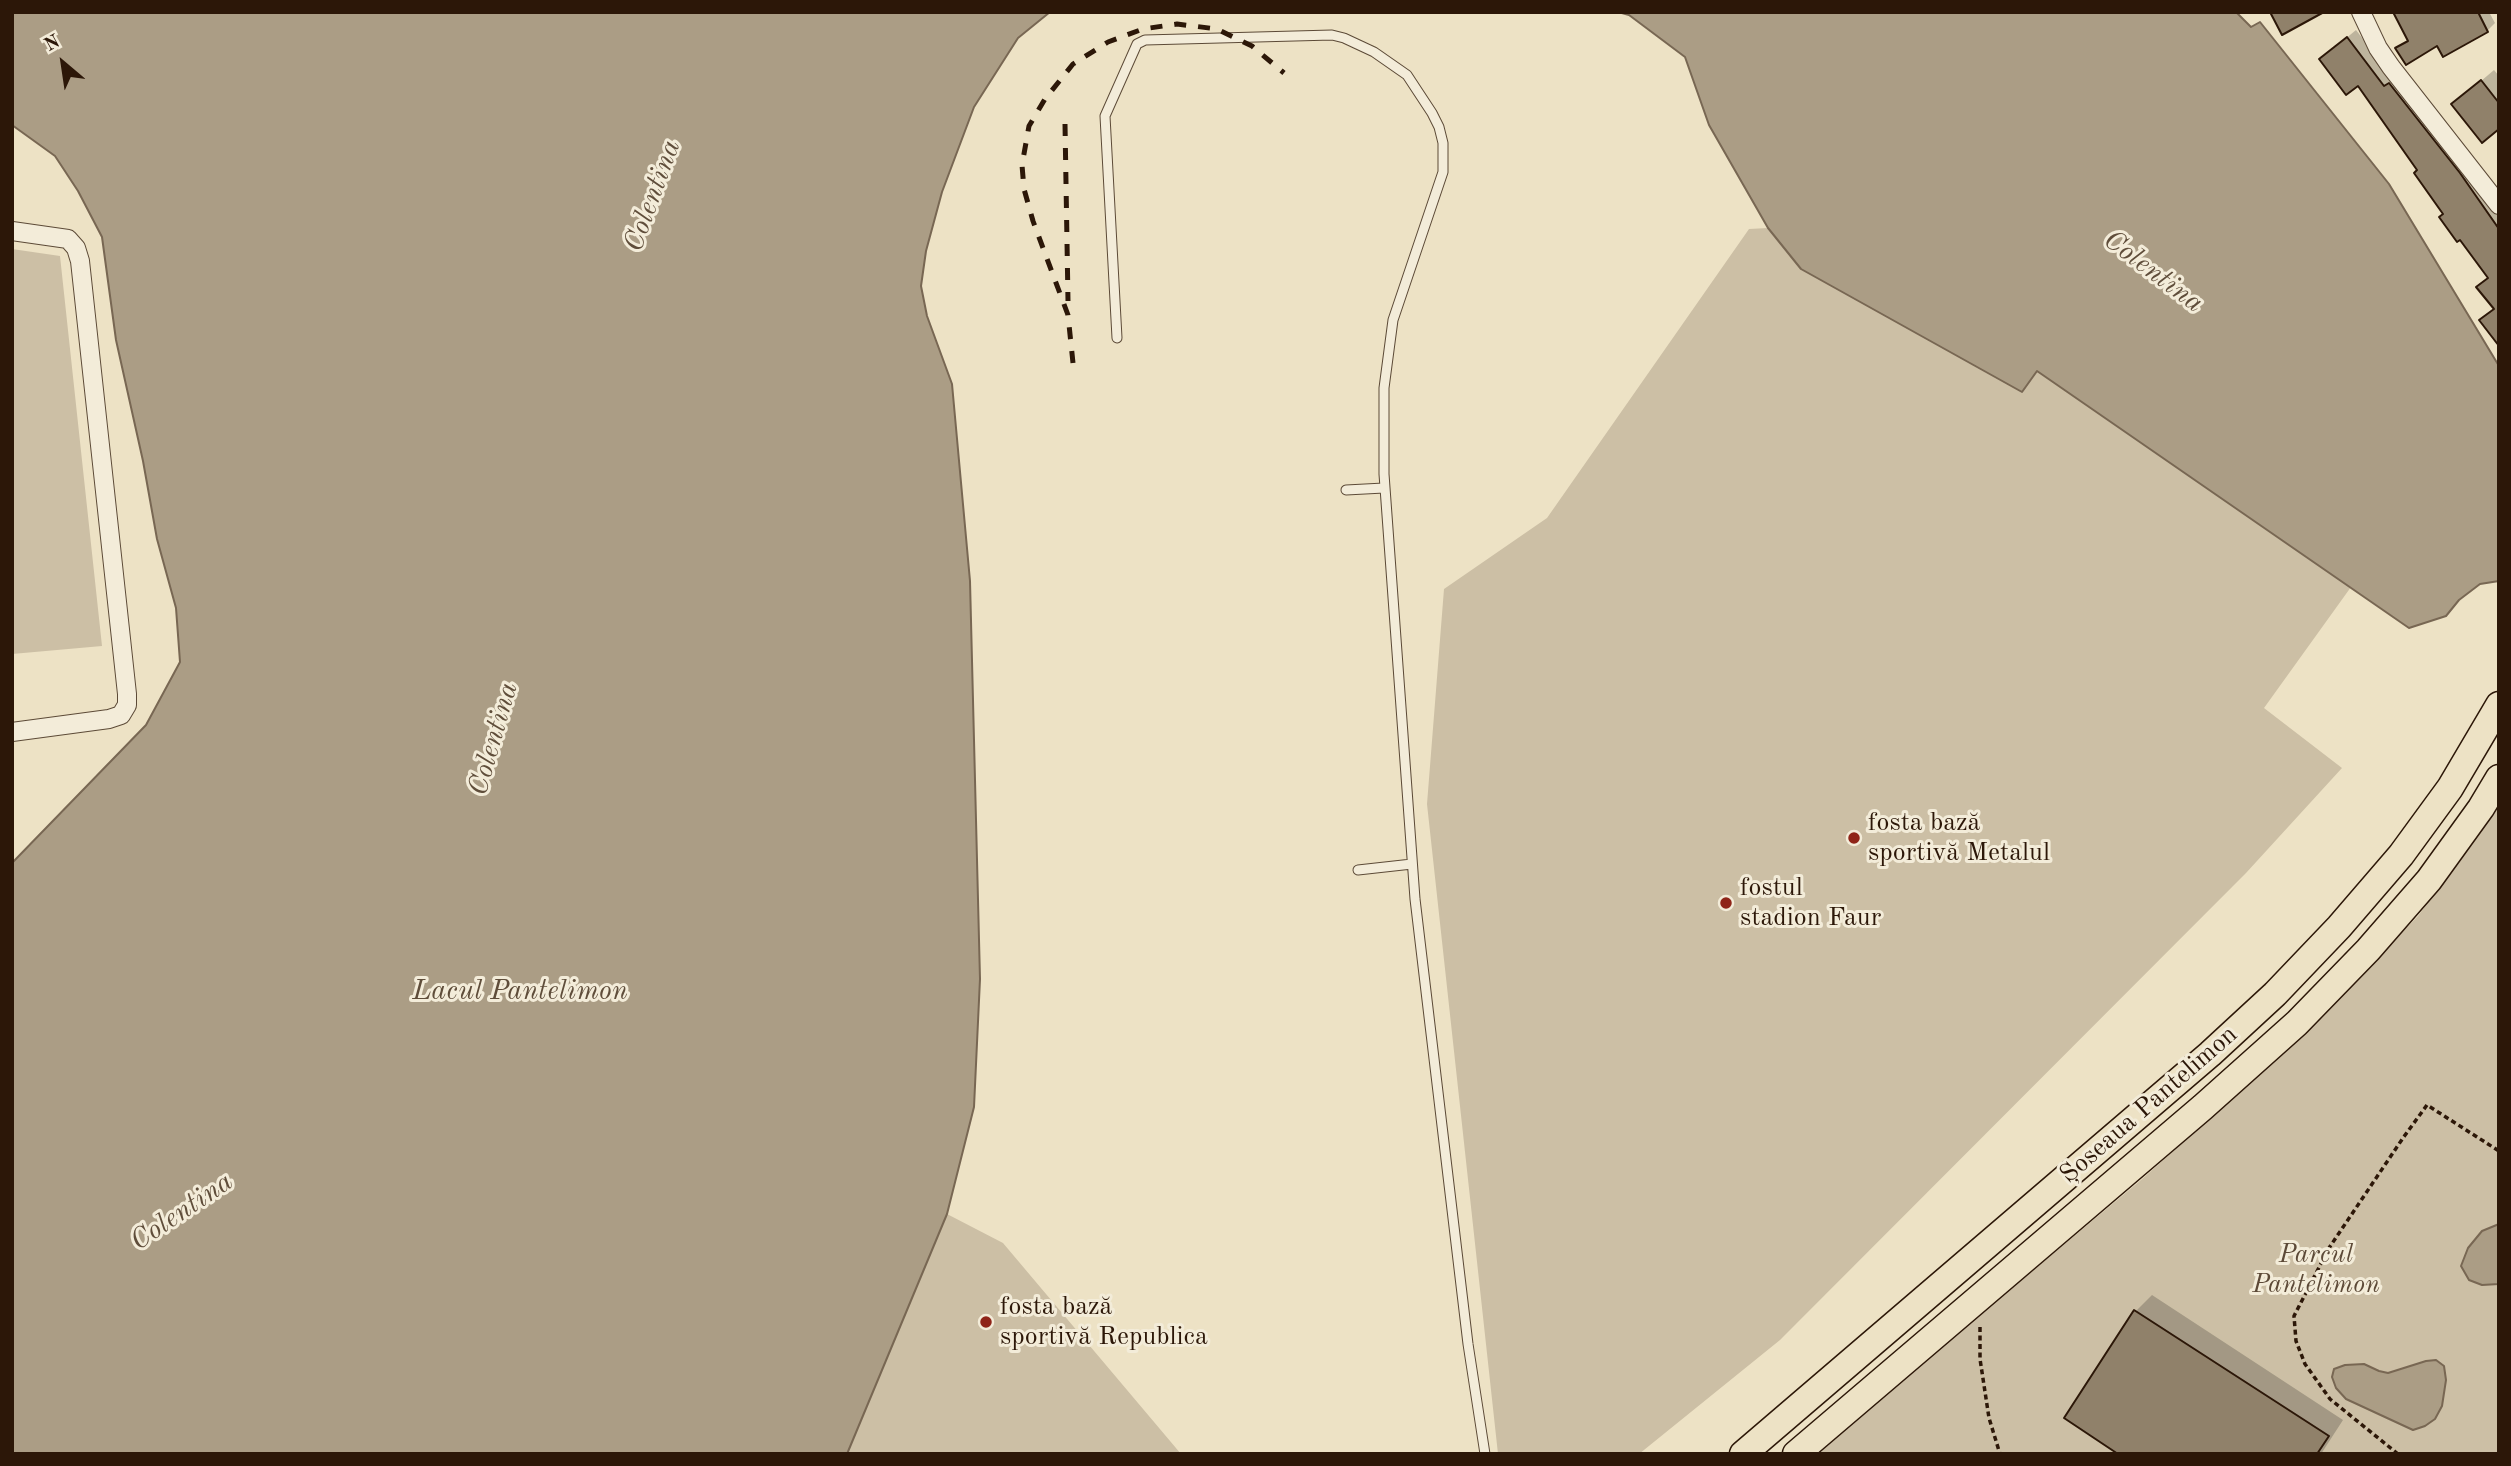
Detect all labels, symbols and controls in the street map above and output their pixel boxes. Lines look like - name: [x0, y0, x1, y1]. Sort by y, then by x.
- north arrow: [28, 28, 98, 98]
- text: N: [42, 32, 64, 56]
- water label: Colentina: [617, 135, 689, 257]
- water label: Colentina: [2096, 223, 2210, 321]
- water label: Colentina: [462, 678, 526, 800]
- place label: fosta bază sportivă Metalul: [1868, 807, 2050, 868]
- marker: fosta bază sportivă Metalul: [1846, 830, 1862, 846]
- place label: fostul stadion Faur: [1740, 872, 1881, 934]
- marker: fostul stadion Faur: [1718, 895, 1734, 911]
- water label: Lacul Pantelimon: [412, 975, 628, 1009]
- street label: Șoseaua Pantelimon: [2054, 1019, 2244, 1191]
- water label: Colentina: [124, 1165, 240, 1259]
- park label: Parcul Pantelimon: [2252, 1239, 2380, 1300]
- place label: fosta bază sportivă Republica: [1000, 1291, 1208, 1352]
- marker: fosta bază sportivă Republica: [978, 1314, 994, 1330]

